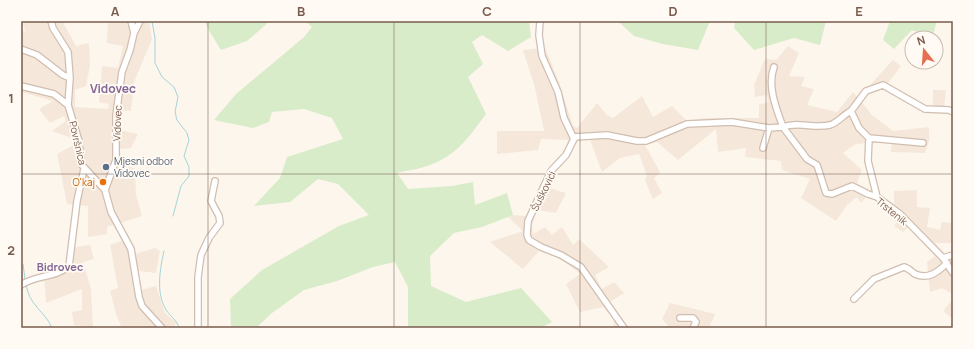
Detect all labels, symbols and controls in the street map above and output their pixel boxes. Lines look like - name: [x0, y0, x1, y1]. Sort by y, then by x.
- text: A: [111, 2, 120, 20]
- text: B: [297, 2, 305, 20]
- text: C: [482, 2, 492, 20]
- text: D: [668, 2, 678, 20]
- text: E: [855, 2, 863, 20]
- north arrow: [904, 30, 944, 70]
- text: N: [915, 32, 927, 48]
- district label: Vidovec: [90, 80, 136, 97]
- text: 1: [8, 89, 14, 107]
- street label: Vidovec: [109, 104, 125, 141]
- street label: Površnica: [66, 120, 90, 166]
- place label: Mjesni odbor Vidovec: [114, 154, 174, 180]
- marker: Mjesni odbor Vidovec: [101, 162, 111, 172]
- street label: Šuškovići: [527, 169, 559, 213]
- place label: O'kaj: [73, 175, 95, 189]
- marker: O'kaj: [98, 177, 108, 187]
- street label: Trstenik: [873, 194, 912, 229]
- text: 2: [7, 241, 15, 259]
- district label: Bidrovec: [37, 259, 83, 274]

